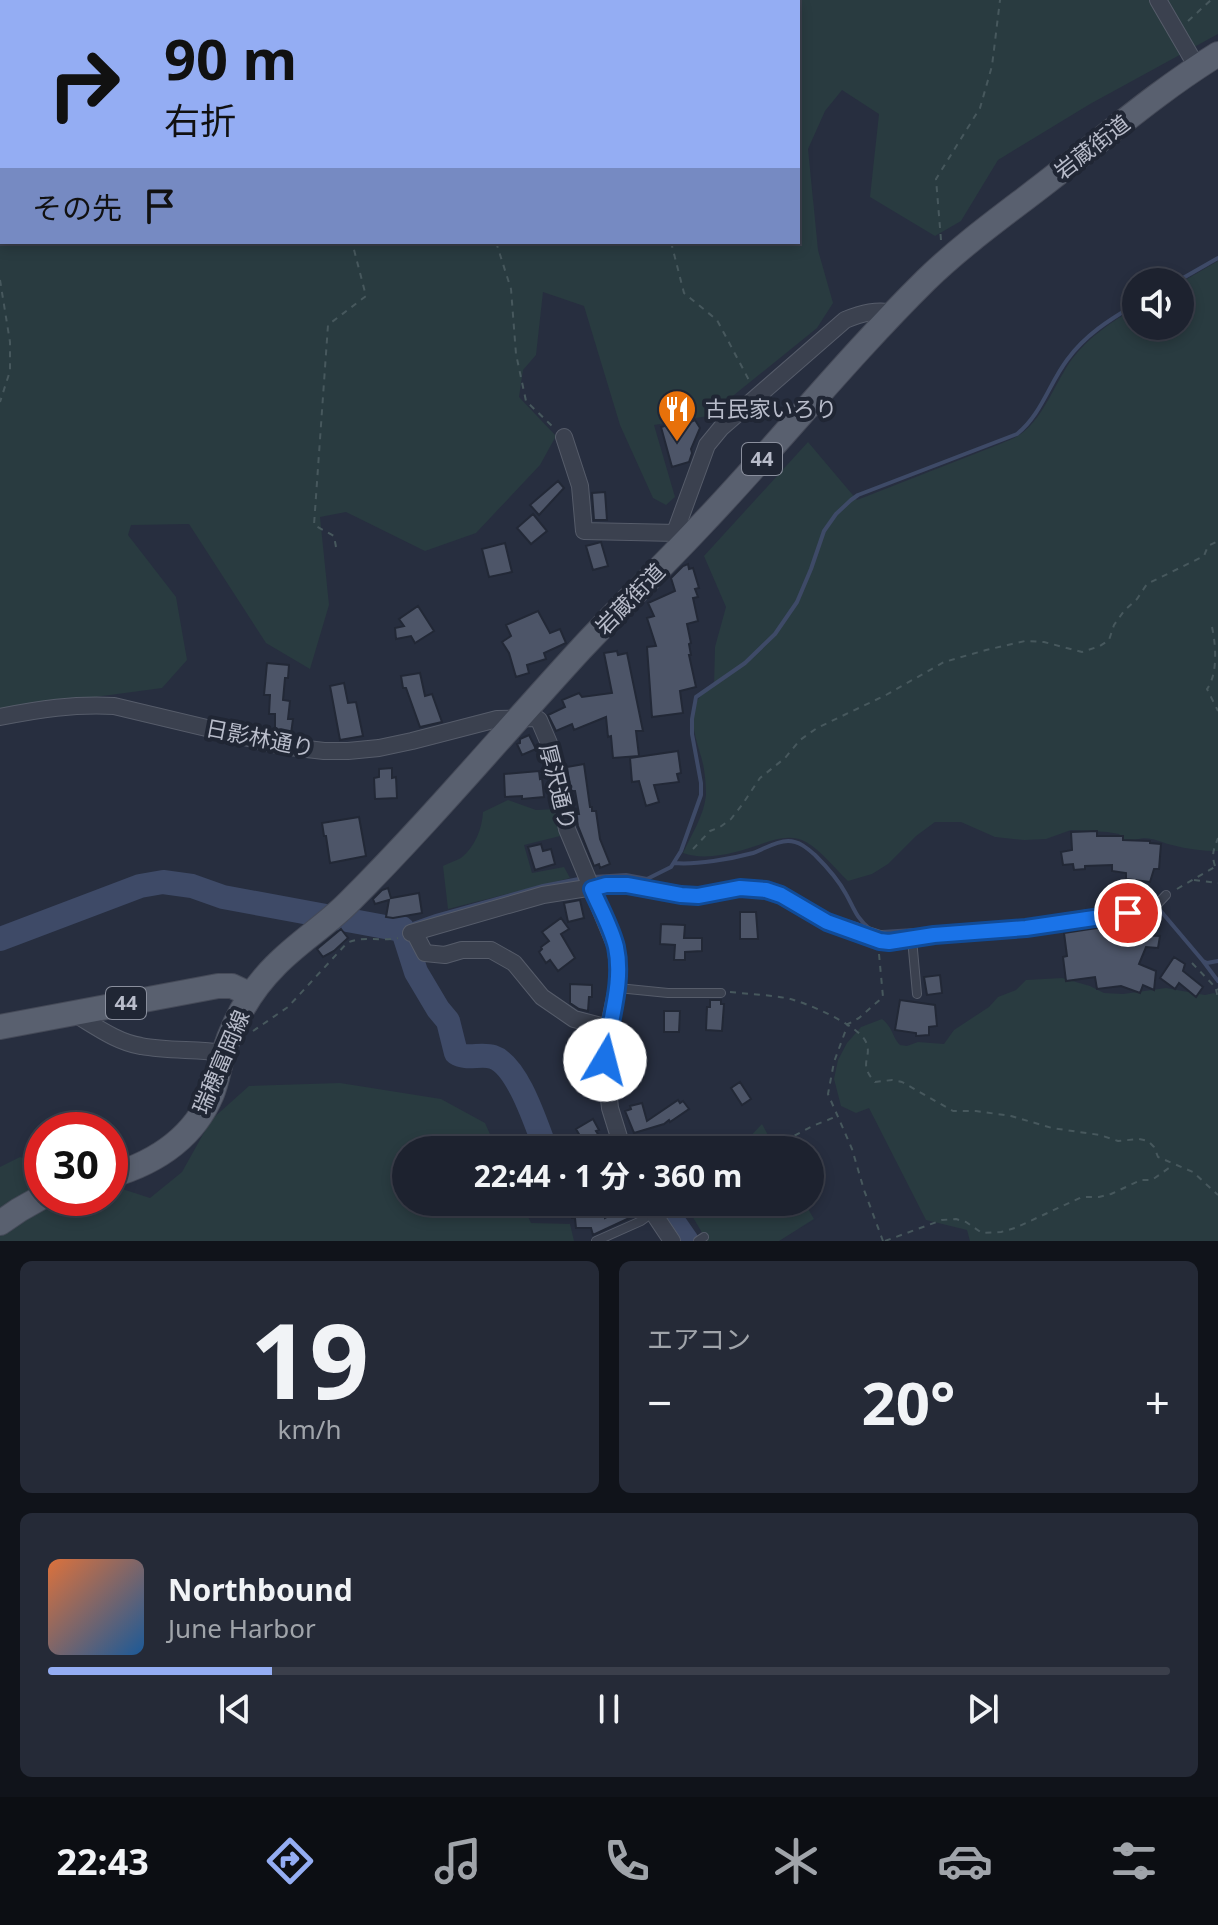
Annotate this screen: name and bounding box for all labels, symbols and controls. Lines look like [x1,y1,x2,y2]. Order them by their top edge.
text: 90 m [164,20,297,96]
icon: right [32,32,136,136]
text: 右折 [164,96,236,145]
street label: 岩蔵街道 [1047,107,1135,185]
icon: arrive [138,184,182,228]
text: その先 [32,187,122,228]
map controls [1122,268,1194,340]
button: sound [1122,268,1194,340]
restaurant icon: 古民家いろり [656,388,698,443]
place label: 古民家いろり [705,393,837,423]
road number: 44 [742,443,782,475]
street label: 岩蔵街道 [588,556,671,640]
street label: 日影林通り [203,712,317,762]
street label: 厚沢通り [534,740,584,833]
pin [1094,879,1162,947]
icon: arrive [1106,891,1150,935]
road number: 44 [106,987,146,1019]
street label: 瑞穂富岡線 [185,1005,255,1118]
position arrow [563,1018,647,1102]
speed limit sign: 30 [24,1112,128,1216]
text: 22:44 · 1 分 · 360 m [474,1155,742,1196]
text: 19 [250,1288,369,1429]
text: エアコン [647,1321,751,1357]
text: 20° [861,1361,956,1443]
text: − [647,1372,672,1432]
text: + [1145,1372,1170,1432]
text: km/h [278,1411,341,1447]
text: Northbound [168,1569,353,1610]
text: June Harbor [168,1610,316,1646]
icon: previous [213,1687,257,1731]
icon: pause [587,1687,631,1731]
icon: next [961,1687,1005,1731]
icon: directions [262,1833,318,1889]
icon: music [430,1833,486,1889]
icon: phone [599,1833,655,1889]
icon: climate [768,1833,824,1889]
icon: car [937,1833,993,1889]
icon: filters [1106,1833,1162,1889]
text: 22:43 [56,1837,149,1886]

